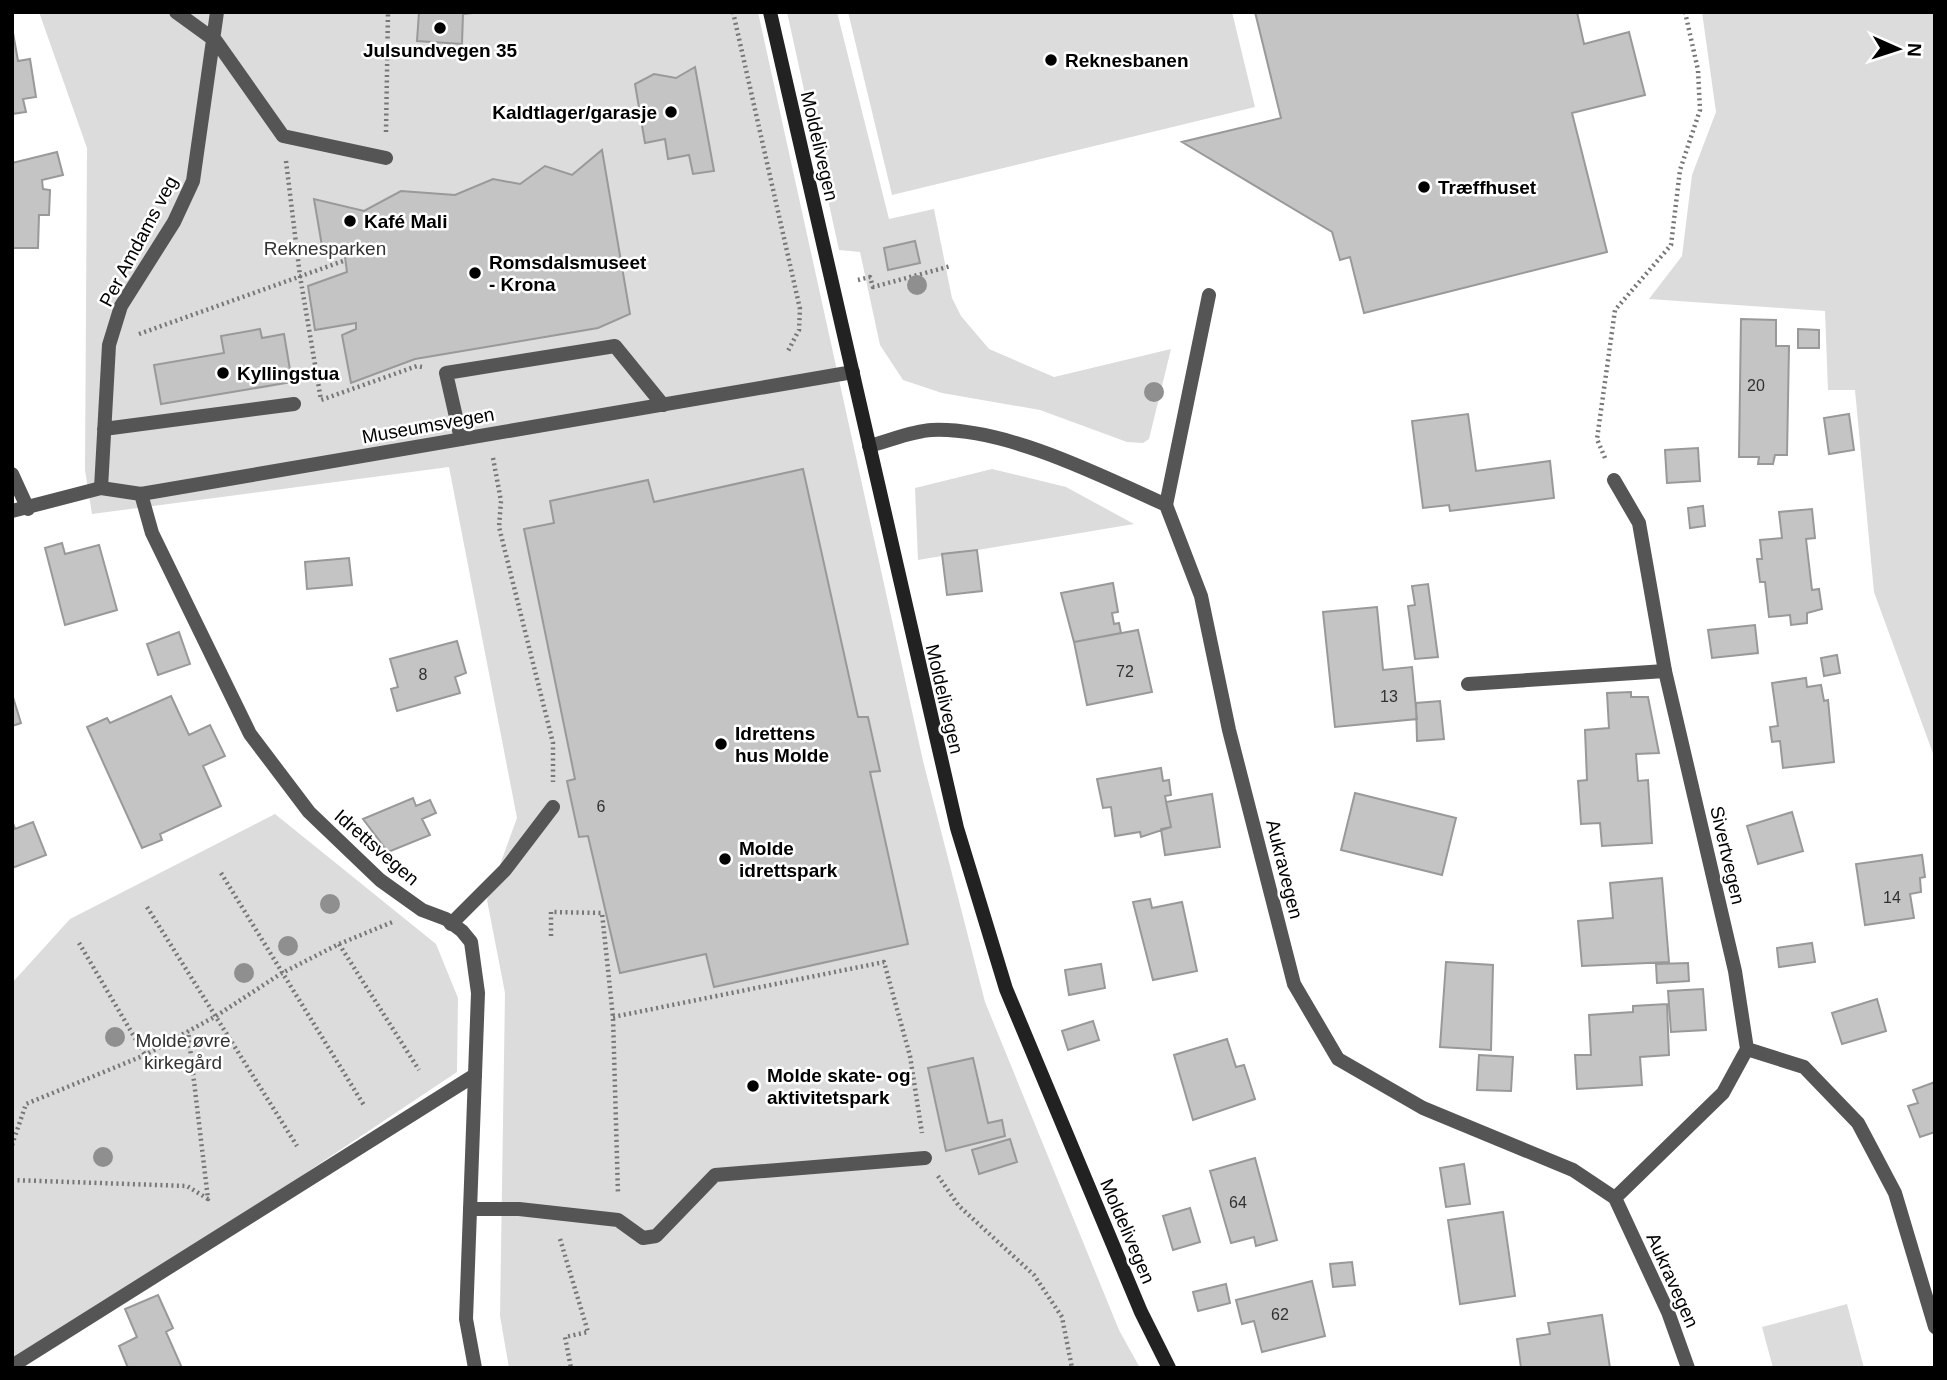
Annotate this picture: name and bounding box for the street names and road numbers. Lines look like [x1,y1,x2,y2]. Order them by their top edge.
street label: Moldelivegen [797,89,842,203]
street label: Per Amdams veg [95,172,182,310]
street label: Museumsvegen [360,404,496,447]
street label: Moldelivegen [922,642,967,756]
street label: Sivertvegen [1706,804,1749,906]
street label: Idrettsvegen [330,805,423,890]
street label: Aukravegen [1262,817,1307,921]
street label: Moldelivegen [1096,1176,1159,1287]
street label: Aukravegen [1642,1230,1703,1331]

